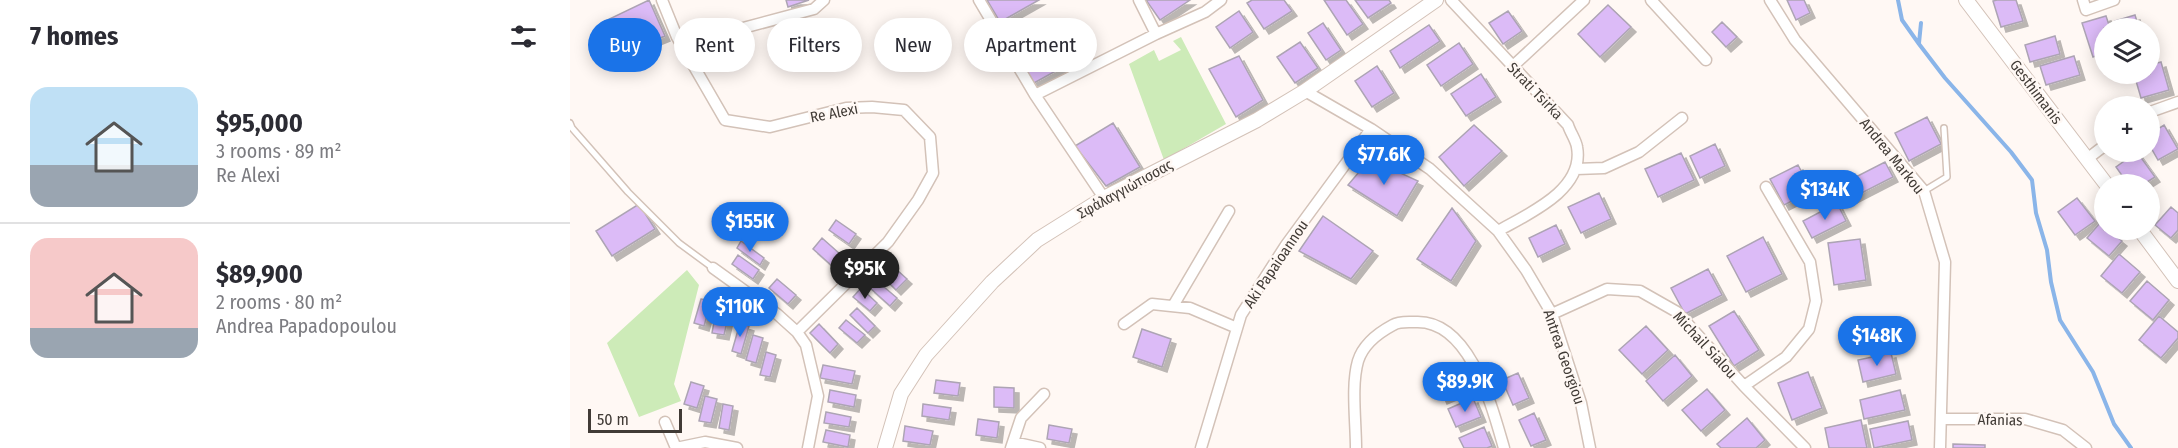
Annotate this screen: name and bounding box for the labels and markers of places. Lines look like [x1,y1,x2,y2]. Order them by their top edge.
pin: $77.6K [1335,135,1433,186]
pin: $134K [1783,170,1867,221]
pin: $155K [708,202,792,253]
pin: $95K [829,249,901,300]
pin: $110K [698,287,782,338]
pin: $148K [1835,316,1919,367]
pin: $89.9K [1416,362,1514,413]

